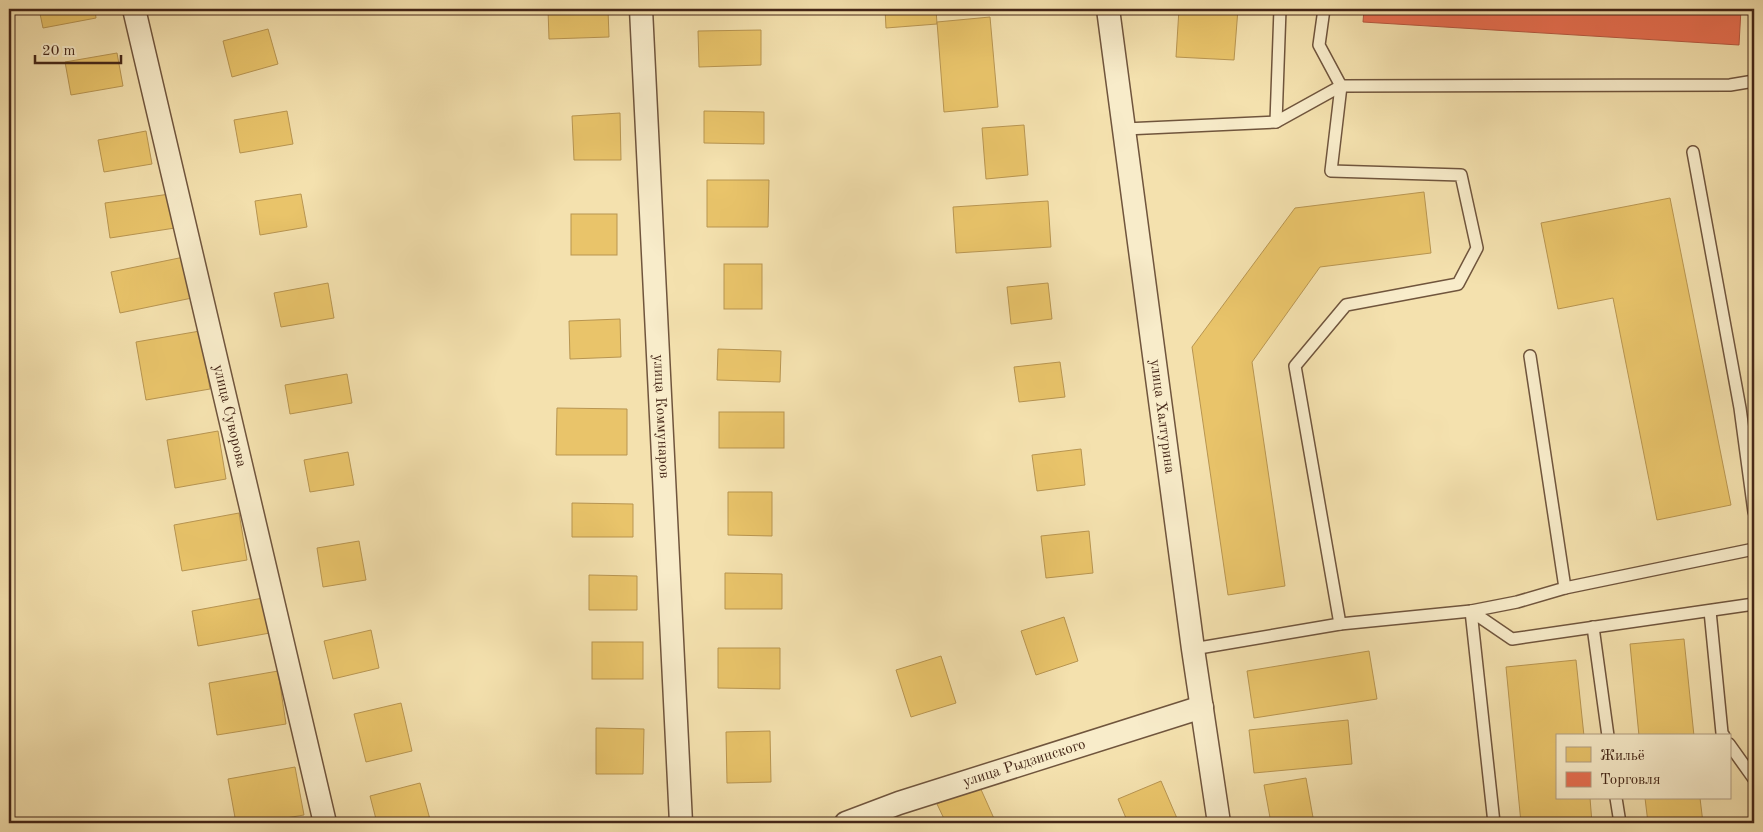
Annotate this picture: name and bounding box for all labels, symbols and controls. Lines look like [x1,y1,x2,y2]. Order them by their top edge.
scale bar [35,32,121,64]
text: 20 m [42,44,76,59]
street label: улица Коммунаров [650,354,672,479]
street label: улица Халтурина [1147,358,1177,475]
street label: улица Суворова [210,363,249,469]
legend [1556,734,1730,800]
street label: улица Рыдзинского [961,737,1087,790]
text: Жильё [1600,749,1645,764]
text: Торговля [1600,773,1661,788]

